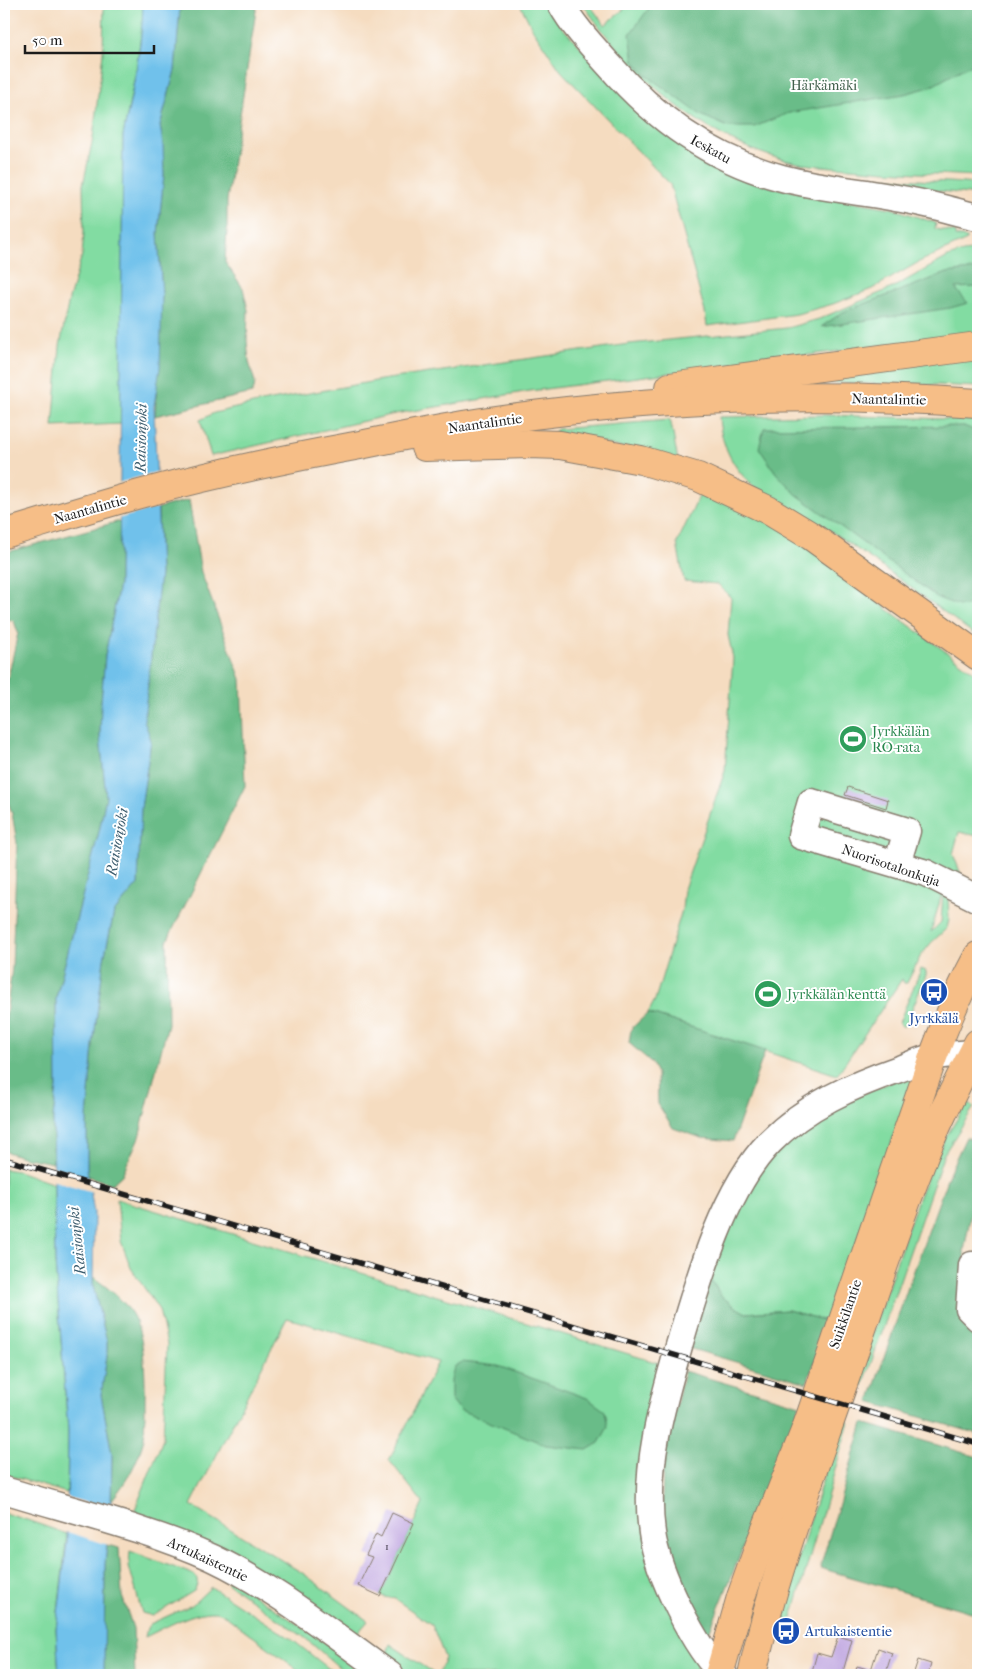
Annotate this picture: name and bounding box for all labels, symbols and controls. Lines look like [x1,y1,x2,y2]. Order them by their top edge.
scale bar [25,22,154,54]
text: 50 m [32,31,63,49]
park label: Härkämäki [791,77,857,94]
street label: Ieskatu [687,131,734,168]
street label: Naantalintie [851,390,927,409]
water label: Raisionjoki [131,402,151,473]
street label: Naantalintie [447,410,523,437]
street label: Naantalintie [52,491,128,528]
place label: Jyrkkälän RO-rata [871,723,930,756]
sports icon: Jyrkkälän RO-rata [838,724,868,754]
water label: Raisionjoki [102,805,132,878]
street label: Nuorisotalonkuja [839,841,943,890]
bus stop icon: Jyrkkälä [919,977,949,1007]
sports icon: Jyrkkälän kenttä [753,979,783,1009]
place label: Jyrkkälän kenttä [786,986,886,1003]
place label: Jyrkkälä [908,1010,959,1027]
water label: Raisionjoki [64,1204,90,1277]
street label: Suikkilantie [826,1277,865,1351]
street label: Artukaistentie [164,1533,251,1586]
house number: 1 [385,1540,389,1553]
bus stop icon: Artukaistentie [771,1616,801,1646]
place label: Artukaistentie [804,1623,892,1640]

